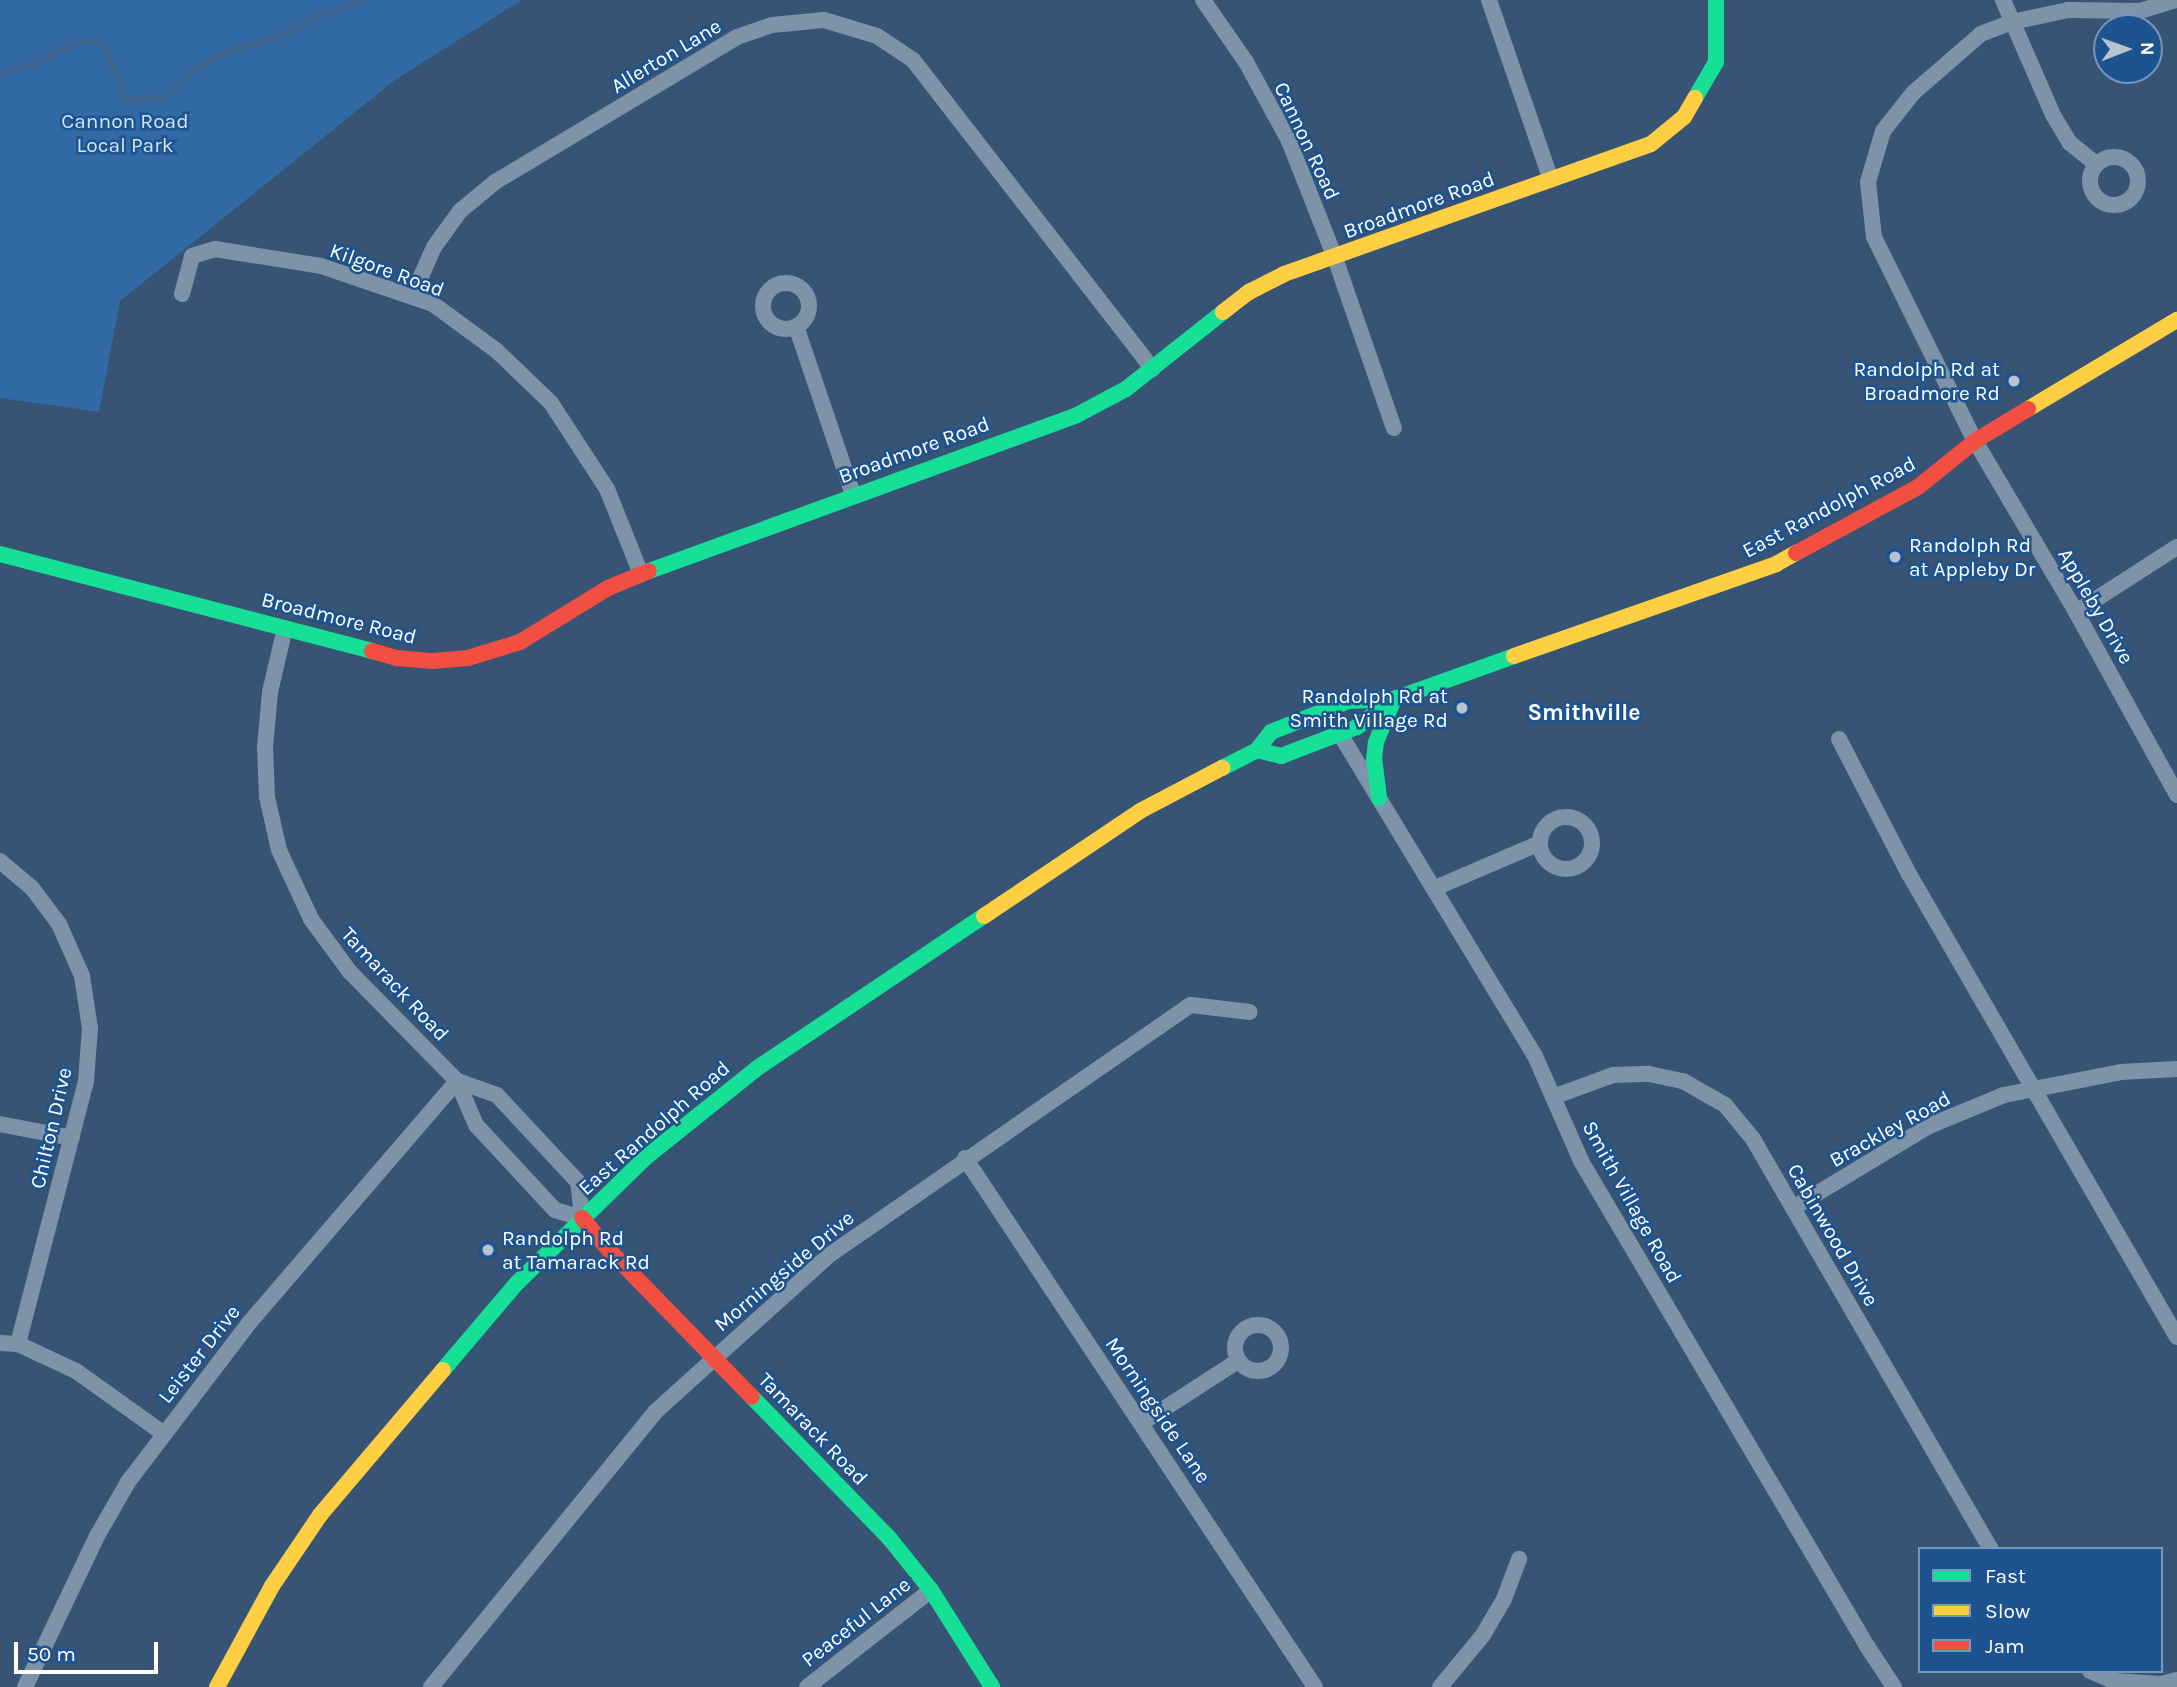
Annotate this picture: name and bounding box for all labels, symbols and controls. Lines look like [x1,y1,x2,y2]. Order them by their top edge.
street label: Allerton Lane [606,13,726,99]
north arrow [2093,14,2163,84]
text: N [2136,42,2158,56]
street label: Cannon Road [1269,78,1345,204]
park label: Cannon Road Local Park [61,108,189,158]
street label: Broadmore Road [1340,166,1498,244]
street label: Kilgore Road [326,238,448,302]
place label: Randolph Rd at Broadmore Rd [1853,356,2000,406]
marker: Randolph Rd at Broadmore Rd [2006,373,2022,389]
street label: Broadmore Road [835,411,993,489]
street label: East Randolph Road [1738,451,1920,563]
place label: Randolph Rd at Appleby Dr [1909,532,2035,582]
street label: Appleby Drive [2053,544,2139,668]
marker: Randolph Rd at Appleby Dr [1887,549,1903,565]
street label: Broadmore Road [259,587,419,649]
place label: Randolph Rd at Smith Village Rd [1290,683,1448,733]
district label: Smithville [1527,699,1641,727]
marker: Randolph Rd at Smith Village Rd [1454,700,1470,716]
street label: Tamarack Road [336,922,454,1046]
street label: East Randolph Road [573,1055,735,1201]
street label: Chilton Drive [25,1065,77,1191]
street label: Brackley Road [1825,1085,1955,1173]
street label: Smith Village Road [1577,1117,1687,1287]
street label: Cabinwood Drive [1782,1159,1884,1311]
street label: Morningside Drive [709,1205,859,1337]
place label: Randolph Rd at Tamarack Rd [502,1225,650,1275]
marker: Randolph Rd at Tamarack Rd [480,1242,496,1258]
street label: Leister Drive [153,1300,245,1408]
street label: Morningside Lane [1100,1332,1216,1488]
street label: Tamarack Road [753,1368,873,1490]
legend [1918,1547,2163,1673]
text: Fast [1985,1564,2026,1588]
street label: Peaceful Lane [797,1572,915,1672]
text: Slow [1985,1599,2030,1623]
scale bar [18,1628,161,1672]
text: Jam [1985,1634,2025,1658]
text: 50 m [27,1642,76,1666]

